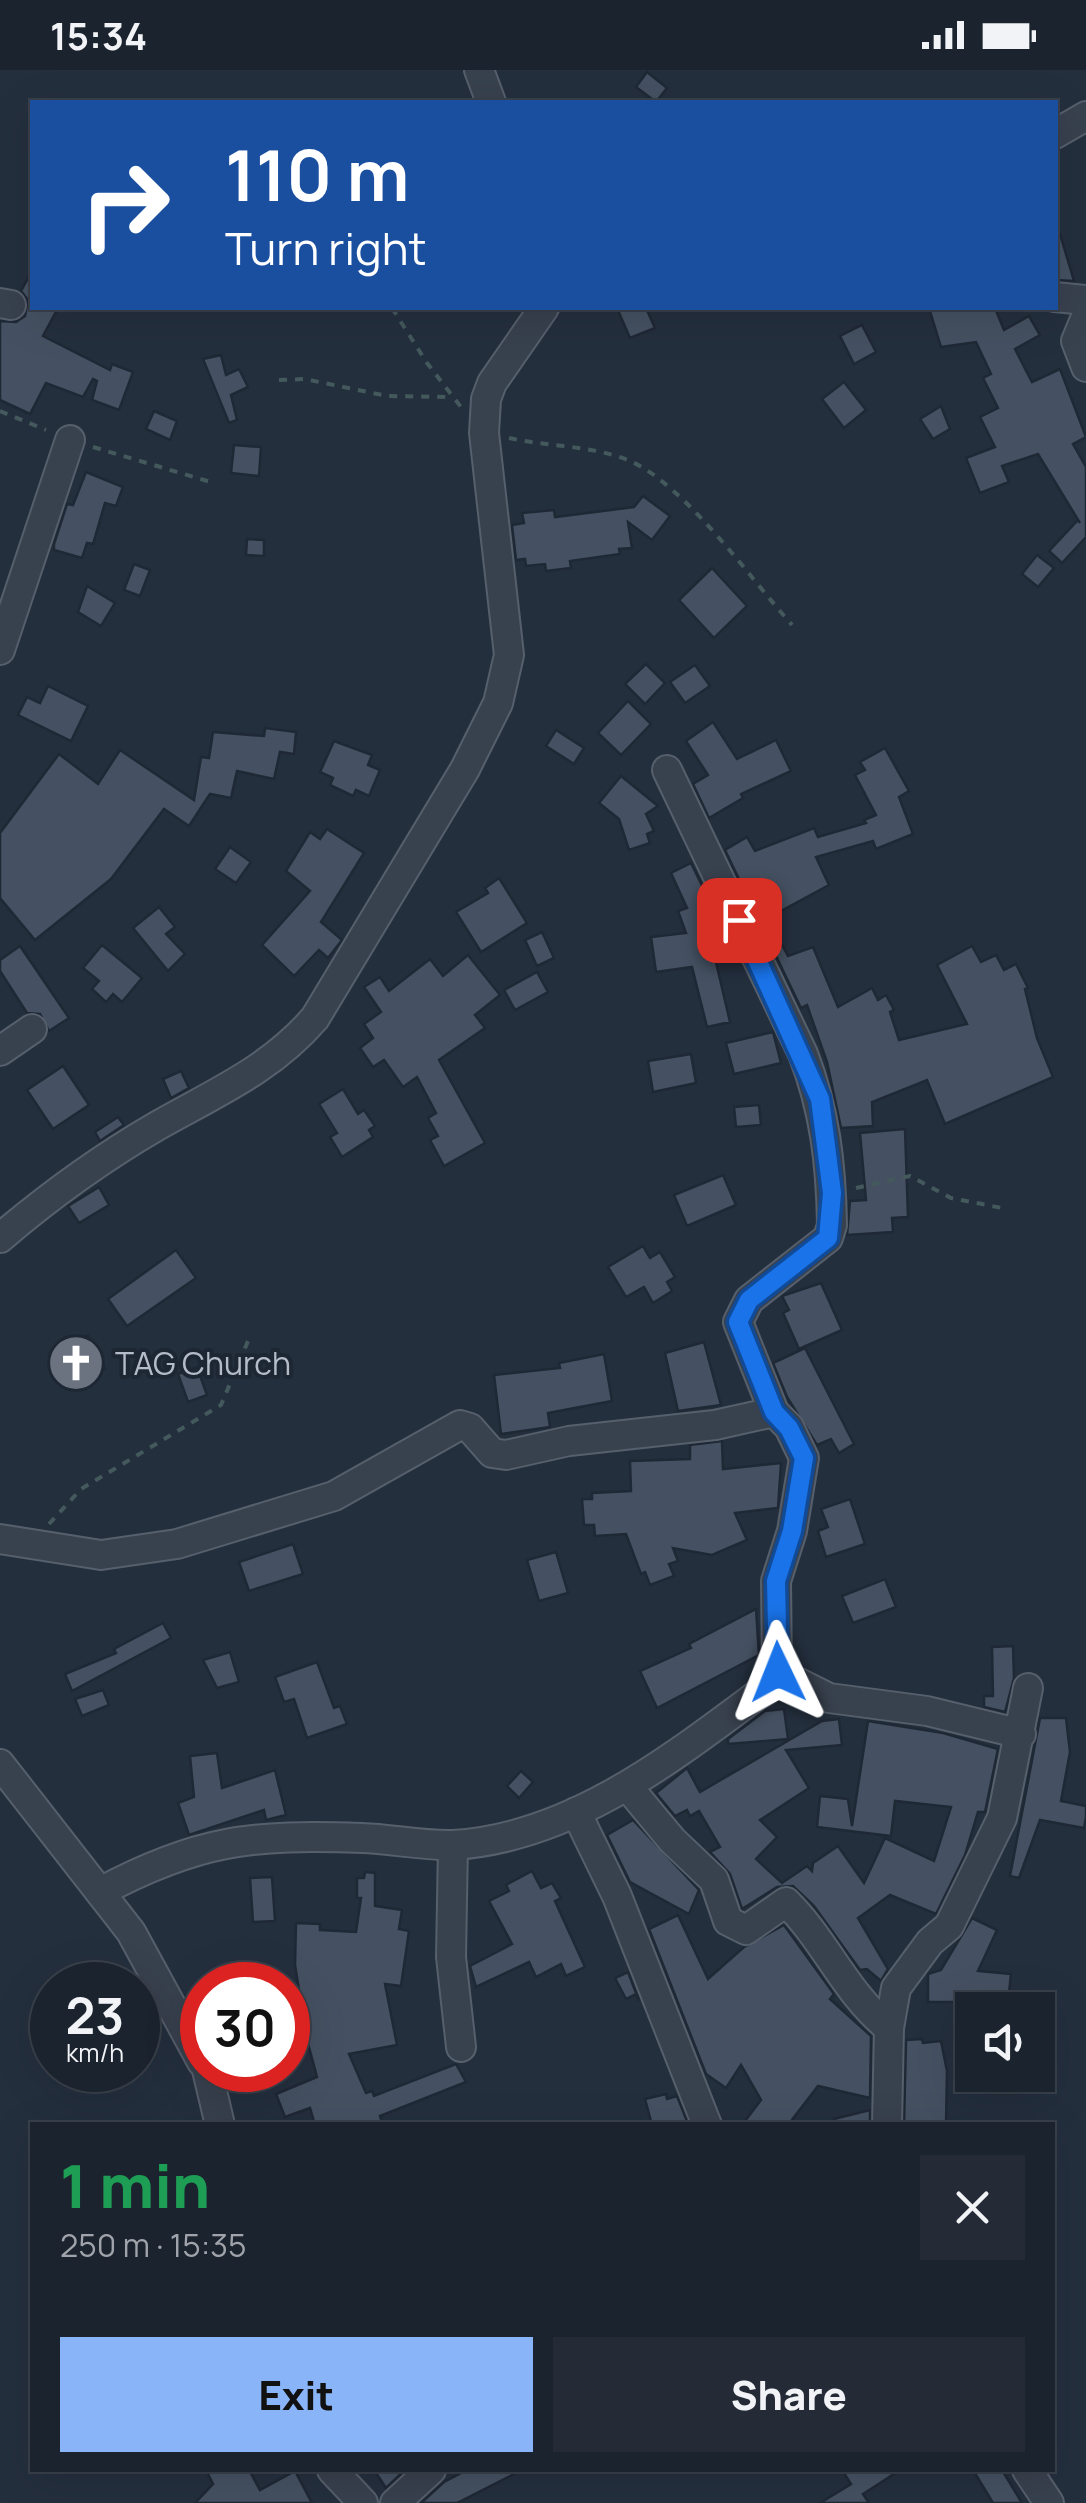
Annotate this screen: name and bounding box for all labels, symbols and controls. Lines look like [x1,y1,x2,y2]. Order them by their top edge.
text: 15:34 [50,9,147,61]
text: 110 m [225,126,409,222]
icon: right [60,140,190,270]
text: Turn right [225,217,426,279]
pin [697,878,782,963]
icon: arrive [712,893,767,948]
church icon: TAG Church [46,1333,106,1393]
place label: TAG Church [115,1341,291,1385]
position arrow [726,1620,830,1724]
speed limit sign: 30 [180,1962,310,2092]
text: 23 [66,1981,124,2049]
map controls [955,1992,1055,2092]
button: sound [955,1992,1055,2092]
text: km/h [66,2035,124,2070]
text: 1 min [60,2144,210,2226]
button: close [920,2155,1025,2260]
text: 250 m · 15:35 [60,2223,247,2267]
button: Exit [60,2337,533,2452]
button: Share [553,2337,1025,2452]

